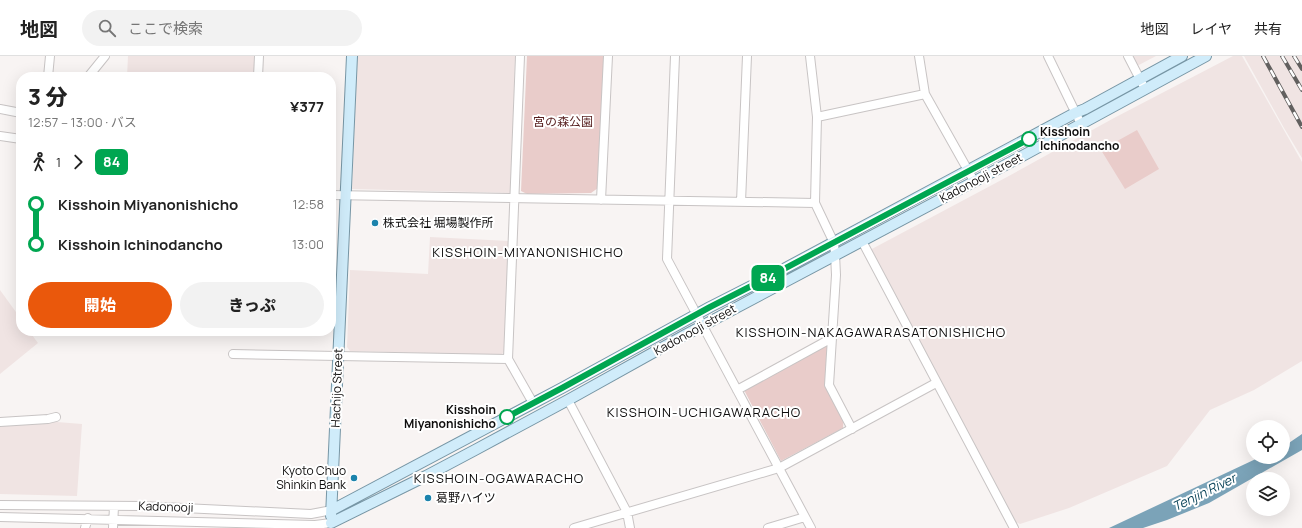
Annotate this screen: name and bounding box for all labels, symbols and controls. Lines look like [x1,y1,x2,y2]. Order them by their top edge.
search box [82,10,362,46]
text: 地図 [20,16,58,42]
icon: search [96,17,118,39]
text: ここで検索 [128,18,203,39]
text: 地図 [1140,19,1168,38]
text: レイヤ [1190,19,1232,38]
text: 共有 [1254,19,1282,38]
text: 3 分 [28,82,67,112]
text: ¥377 [290,96,324,117]
text: 12:57 – 13:00 · バス [28,113,137,131]
park label: 宮の森公園 [533,113,593,130]
place label: Kisshoin Ichinodancho [1040,123,1120,154]
marker: Kisshoin Ichinodancho [1021,131,1037,147]
street label: Kadonooji street [936,148,1025,207]
icon: walk [28,151,50,173]
icon: forward [67,151,89,173]
text: 84 [103,152,120,171]
text: 1 [56,153,61,171]
text: Kisshoin Miyanonishicho [58,194,238,215]
text: 12:58 [293,195,324,213]
place label: 株式会社 堀場製作所 [383,214,493,231]
marker: 株式会社 堀場製作所 [370,218,380,228]
text: Kisshoin Ichinodancho [58,234,223,255]
text: 13:00 [292,235,324,253]
district label: KISSHOIN-MIYANONISHICHO [432,243,624,261]
line badge: 84 [750,265,786,291]
text: 84 [759,268,777,287]
button: 開始 [28,282,172,328]
button: きっぷ [180,282,324,328]
street label: Kadonooji street [651,300,739,359]
district label: KISSHOIN-NAKAGAWARASATONISHICHO [736,323,1006,341]
street label: Hachijo Street [327,348,346,428]
place label: Kisshoin Miyanonishicho [404,401,496,432]
district label: KISSHOIN-UCHIGAWARACHO [607,403,801,421]
marker: Kisshoin Miyanonishicho [499,409,515,425]
map controls [1246,420,1290,516]
button: locate [1246,420,1290,464]
place label: Kyoto Chuo Shinkin Bank [276,462,347,493]
water label: Tenjin River [1169,468,1241,515]
district label: KISSHOIN-OGAWARACHO [414,469,584,487]
button: layers [1246,472,1290,516]
marker: Kyoto Chuo Shinkin Bank [349,473,359,483]
place label: 葛野ハイツ [436,489,496,506]
marker: 葛野ハイツ [423,493,433,503]
street label: Kadonooji [138,497,194,516]

